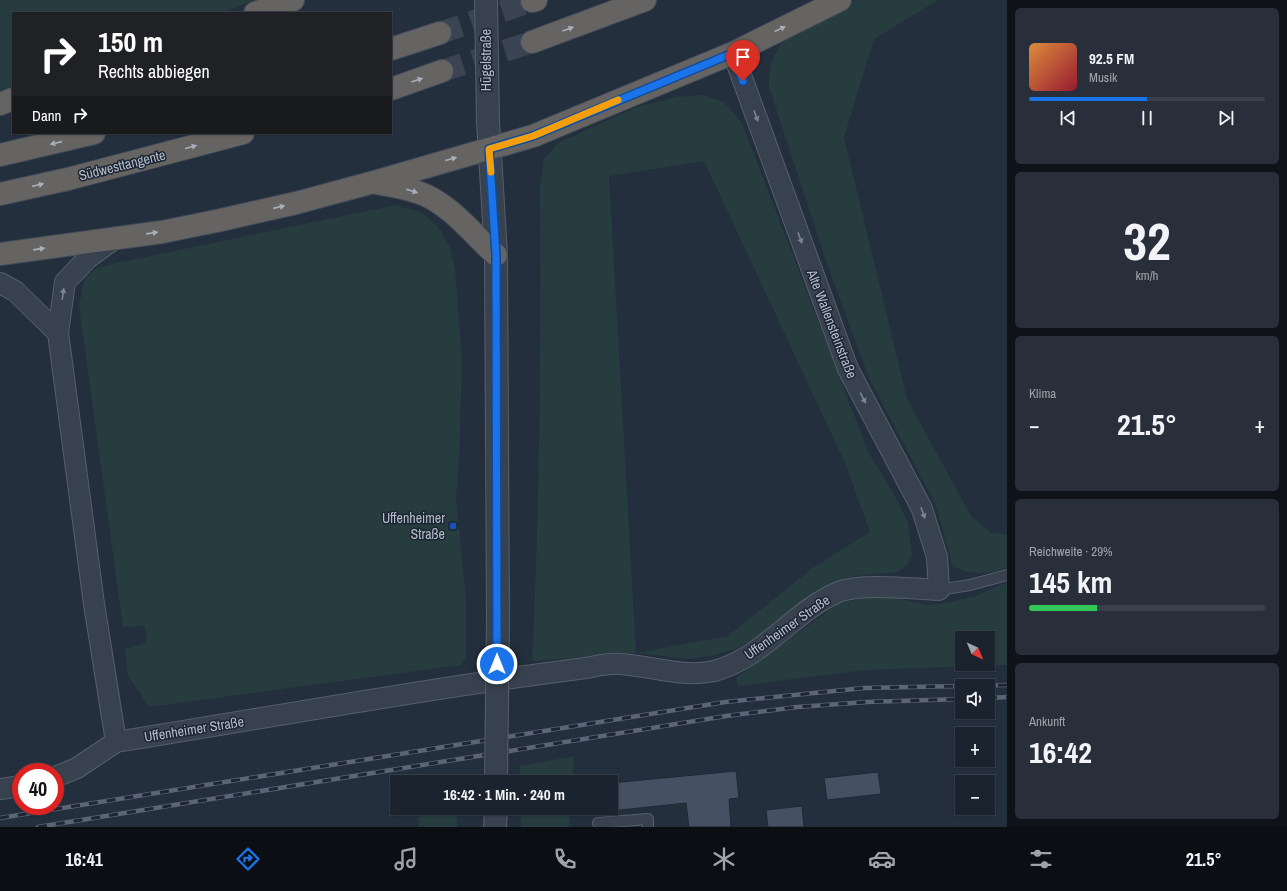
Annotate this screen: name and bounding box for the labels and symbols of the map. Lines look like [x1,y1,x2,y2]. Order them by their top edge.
one-way arrow [563,25,575,31]
one-way arrow [775,26,786,32]
street label: Hügelstraße [477,29,495,91]
pin [726,40,760,81]
one-way arrow [411,77,423,83]
one-way arrow [753,110,759,122]
one-way arrow [50,140,62,146]
one-way arrow [186,144,198,150]
street label: Südwesttangente [77,146,167,184]
one-way arrow [445,156,457,162]
one-way arrow [32,182,44,188]
one-way arrow [406,188,418,194]
one-way arrow [273,203,286,209]
one-way arrow [146,230,158,236]
one-way arrow [797,232,803,244]
one-way arrow [33,246,45,252]
street label: Alte Wallensteinstraße [803,266,861,381]
one-way arrow [60,288,66,300]
one-way arrow [859,392,866,403]
one-way arrow [920,507,926,519]
place label: Uffenheimer Straße [382,509,445,543]
marker: Uffenheimer Straße [448,521,458,531]
street label: Uffenheimer Straße [741,591,833,663]
north arrow [955,631,995,671]
position arrow [476,643,518,685]
street label: Uffenheimer Straße [143,712,245,746]
speed limit sign: 40 [12,763,64,815]

